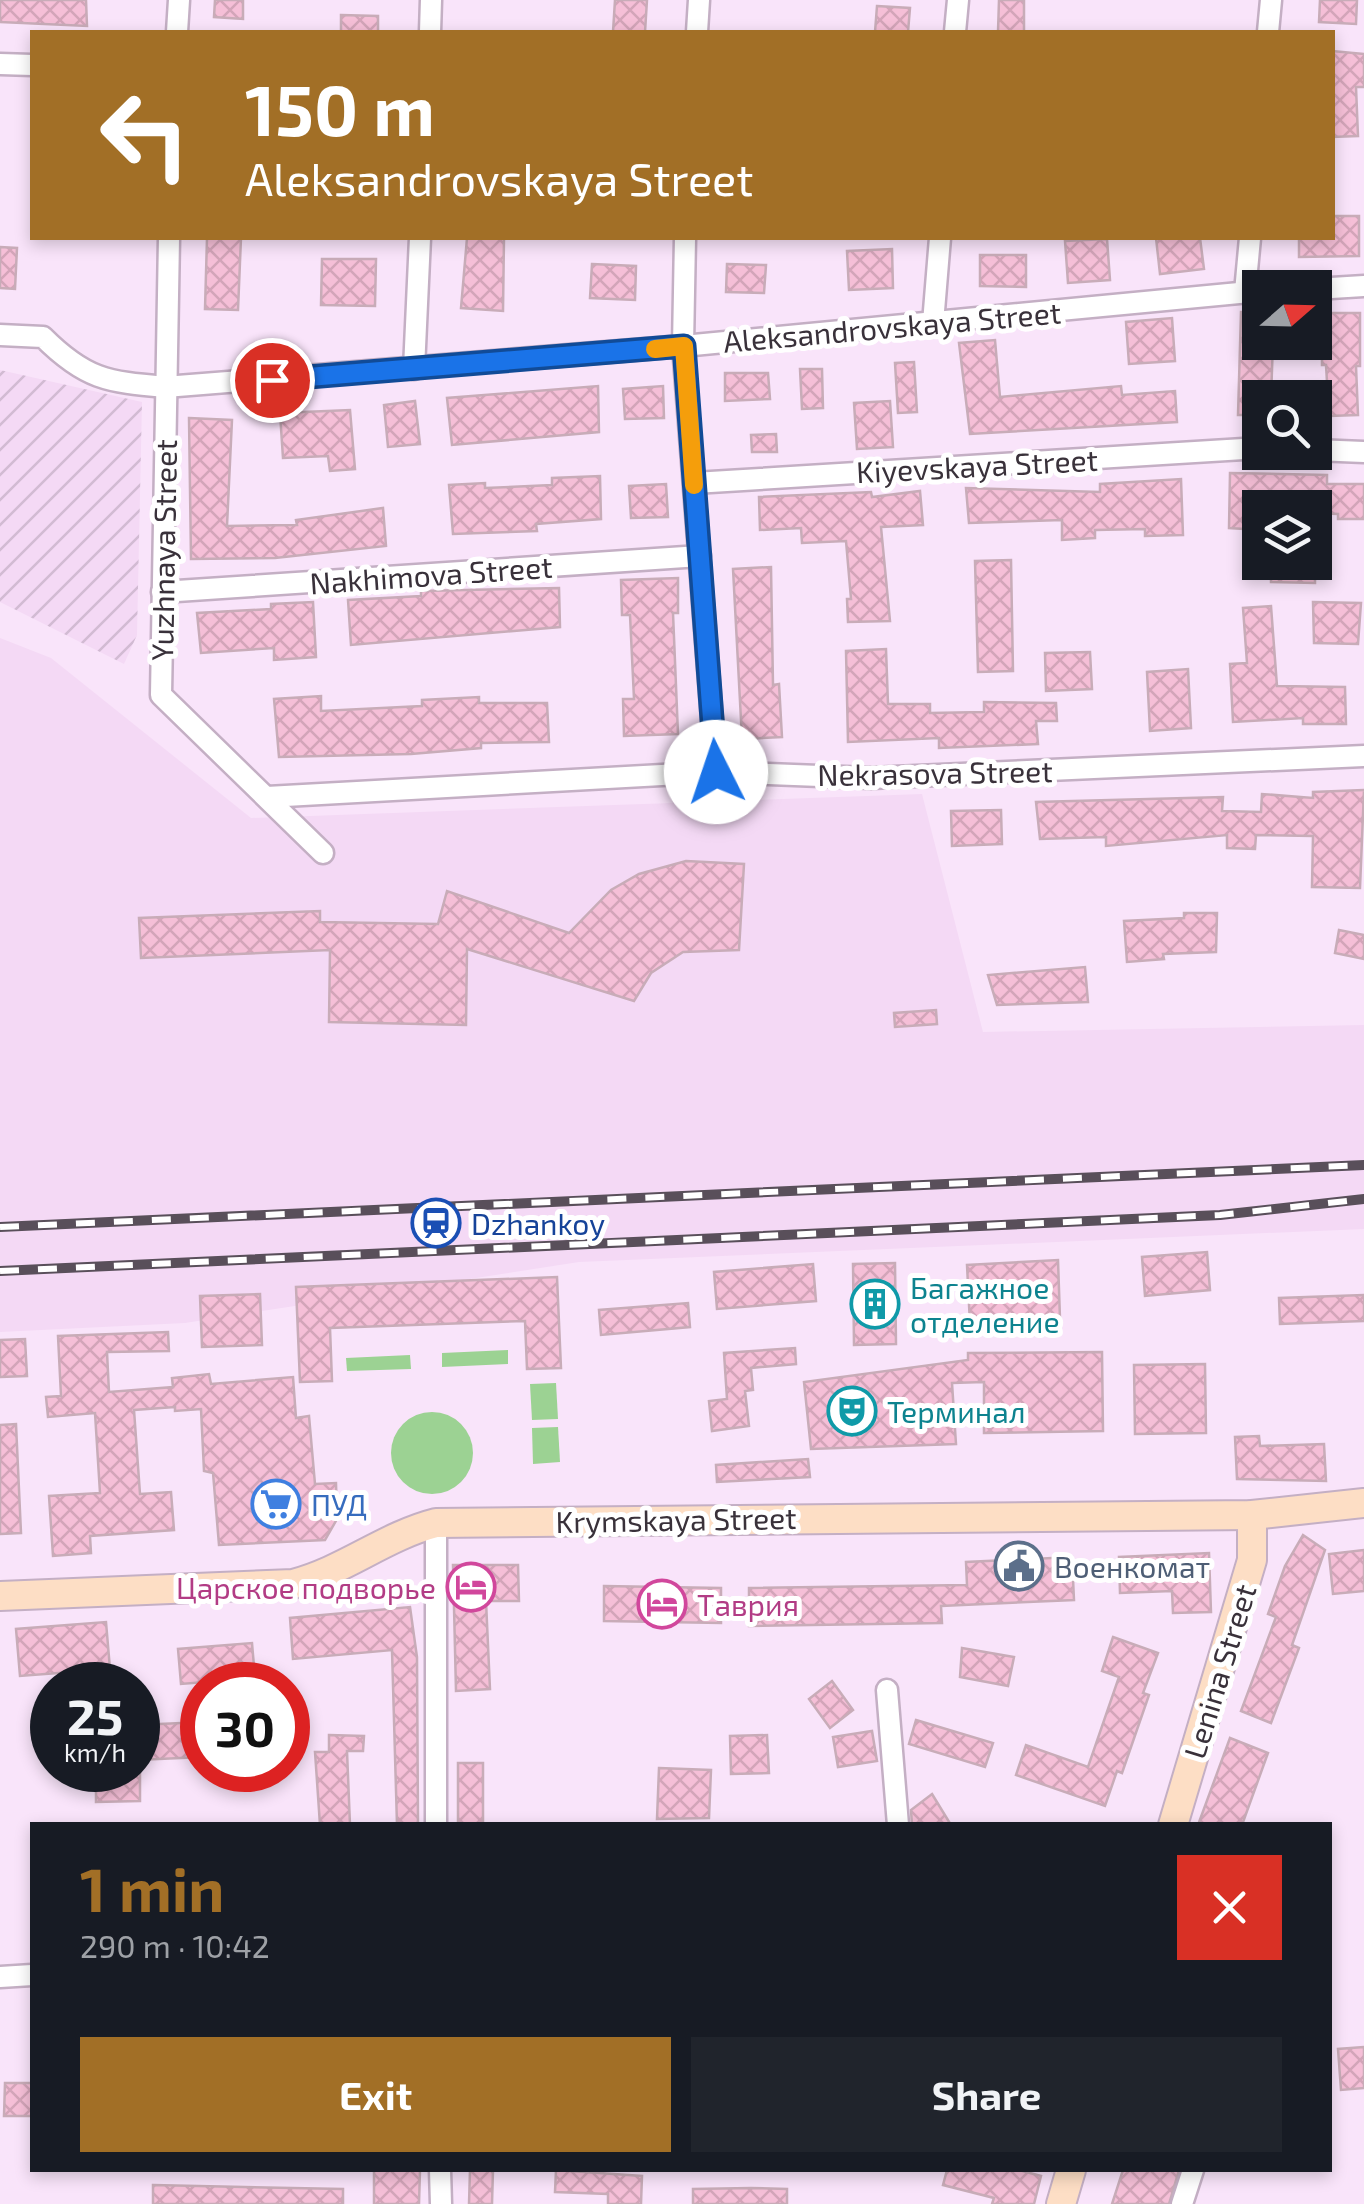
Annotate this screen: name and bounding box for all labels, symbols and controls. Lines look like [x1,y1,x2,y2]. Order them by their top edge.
text: 150 m [245,66,435,150]
icon: left [80,70,210,200]
text: Aleksandrovskaya Street [245,151,753,205]
north arrow [1242,270,1332,360]
map controls [1242,270,1332,580]
street label: Aleksandrovskaya Street [722,293,1062,359]
pin [230,338,315,423]
icon: arrive [245,353,300,408]
button: search [1242,380,1332,470]
street label: Yuzhnaya Street [143,439,183,661]
street label: Kiyevskaya Street [855,441,1099,489]
button: layers [1242,490,1332,580]
street label: Nakhimova Street [308,548,554,600]
position arrow [664,720,768,824]
street label: Nekrasova Street [817,752,1053,792]
station icon: Dzhankoy [410,1197,462,1249]
place label: Dzhankoy [471,1205,605,1241]
place label: Багажное отделение [910,1269,1060,1339]
building icon: Багажное отделение [849,1278,901,1330]
theatre icon: Терминал [826,1385,878,1437]
place label: Терминал [887,1393,1026,1429]
supermarket icon: ПУД [250,1478,302,1530]
place label: ПУД [311,1486,367,1522]
street label: Krymskaya Street [555,1499,797,1539]
public building icon: Военкомат [993,1540,1045,1592]
place label: Военкомат [1054,1548,1210,1584]
hotel icon: Царское подворье [445,1561,497,1613]
place label: Царское подворье [176,1569,436,1605]
hotel icon: Таврия [636,1578,688,1630]
street label: Lenina Street [1175,1580,1263,1762]
place label: Таврия [697,1586,799,1622]
speed limit sign: 30 [180,1662,310,1792]
text: 25 [67,1685,123,1745]
text: km/h [64,1737,126,1767]
text: 1 min [80,1852,224,1924]
button: close [1177,1855,1282,1960]
text: 290 m · 10:42 [80,1926,270,1964]
button: Exit [80,2037,671,2152]
button: Share [691,2037,1282,2152]

